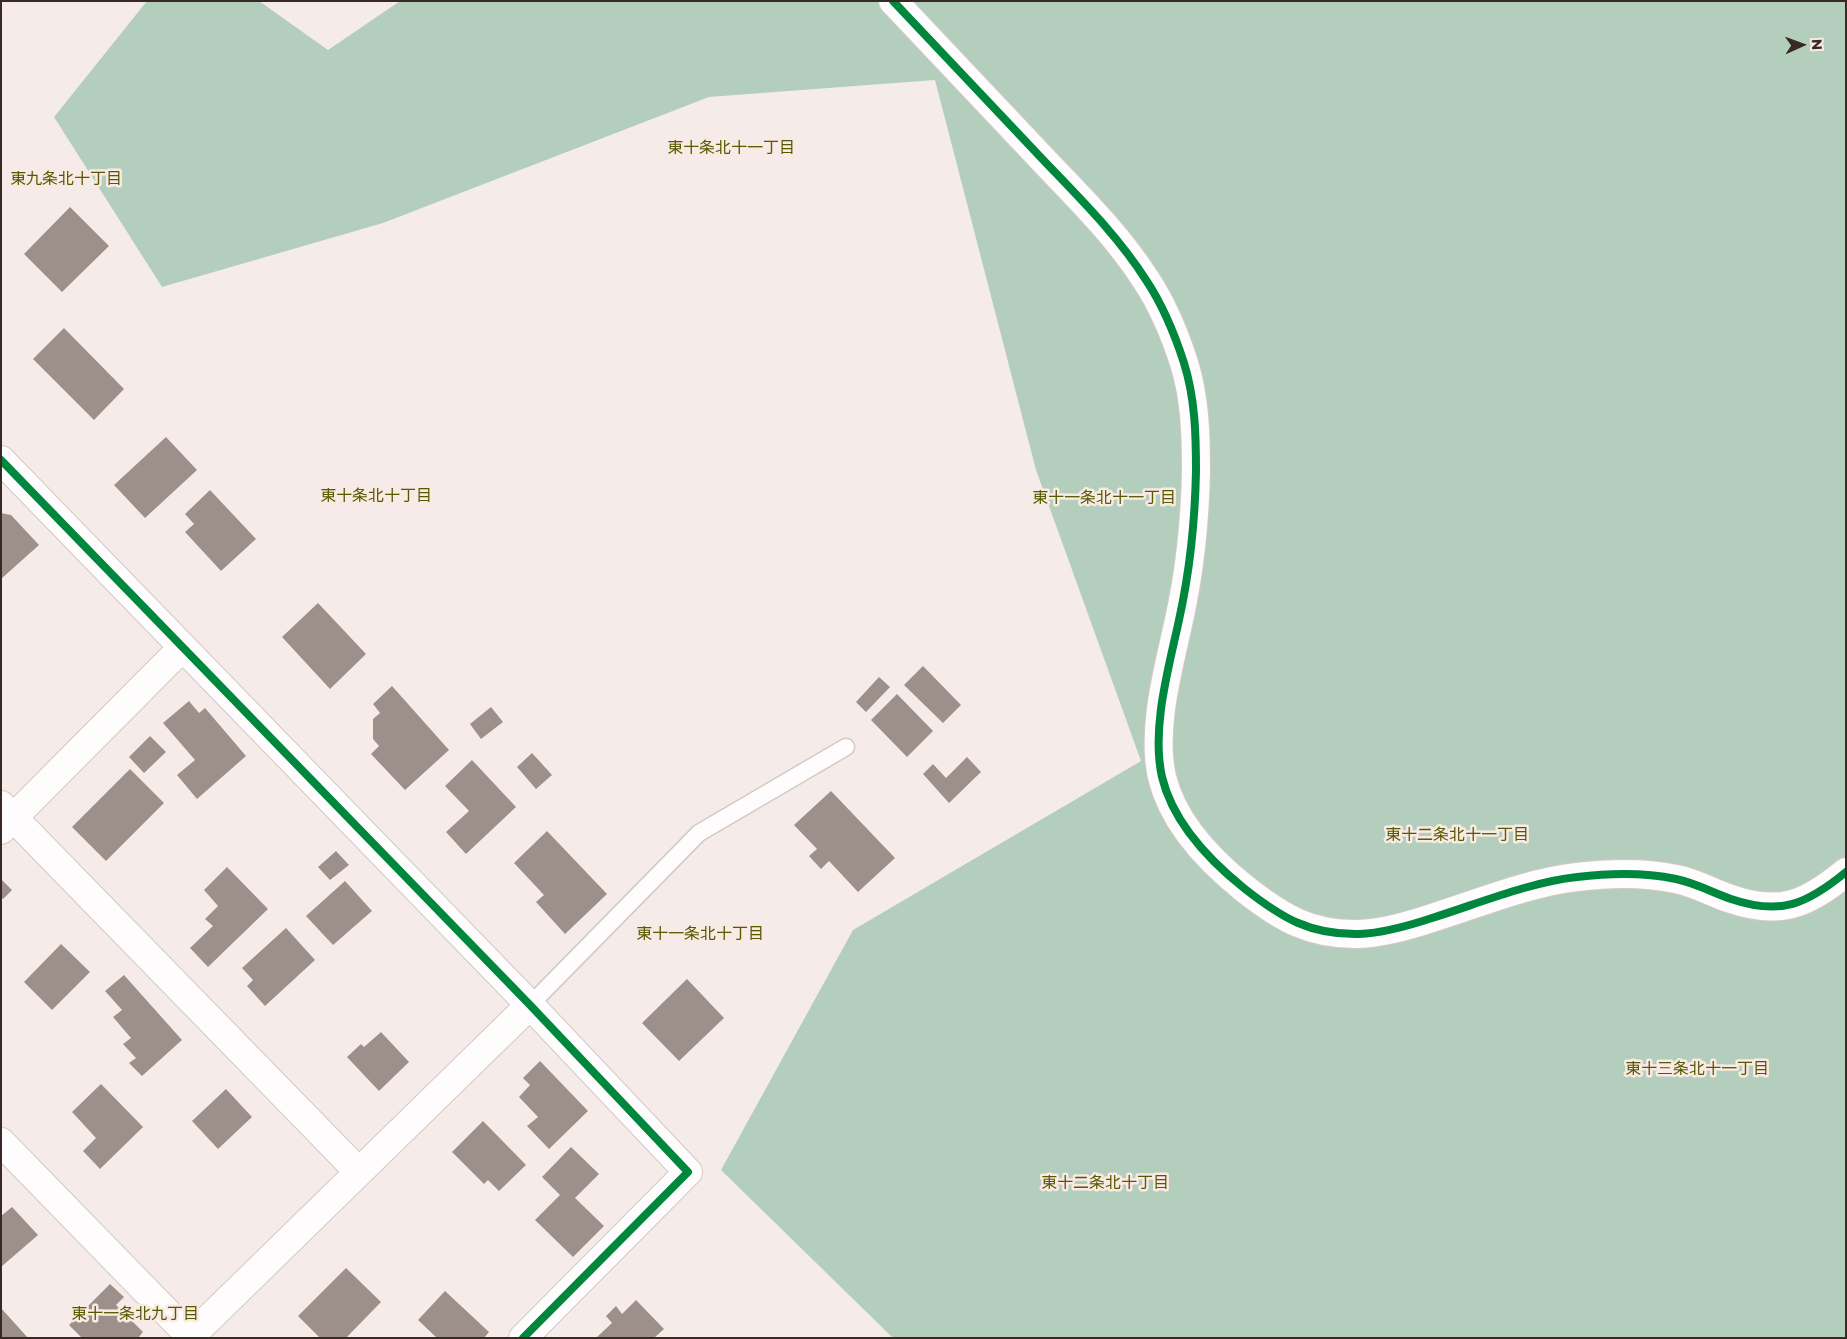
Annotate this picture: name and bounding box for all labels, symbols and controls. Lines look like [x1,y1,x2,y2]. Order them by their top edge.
north arrow [1777,20,1827,70]
text: N [1808,39,1826,50]
district label: 東十条北十一丁目 [667,138,795,158]
district label: 東九条北十丁目 [10,169,122,189]
district label: 東十条北十丁目 [320,486,432,506]
district label: 東十一条北十一丁目 [1032,488,1176,508]
district label: 東十二条北十一丁目 [1385,825,1529,845]
district label: 東十一条北十丁目 [636,924,764,944]
district label: 東十三条北十一丁目 [1625,1059,1769,1079]
district label: 東十二条北十丁目 [1041,1173,1169,1193]
district label: 東十一条北九丁目 [71,1304,199,1324]

